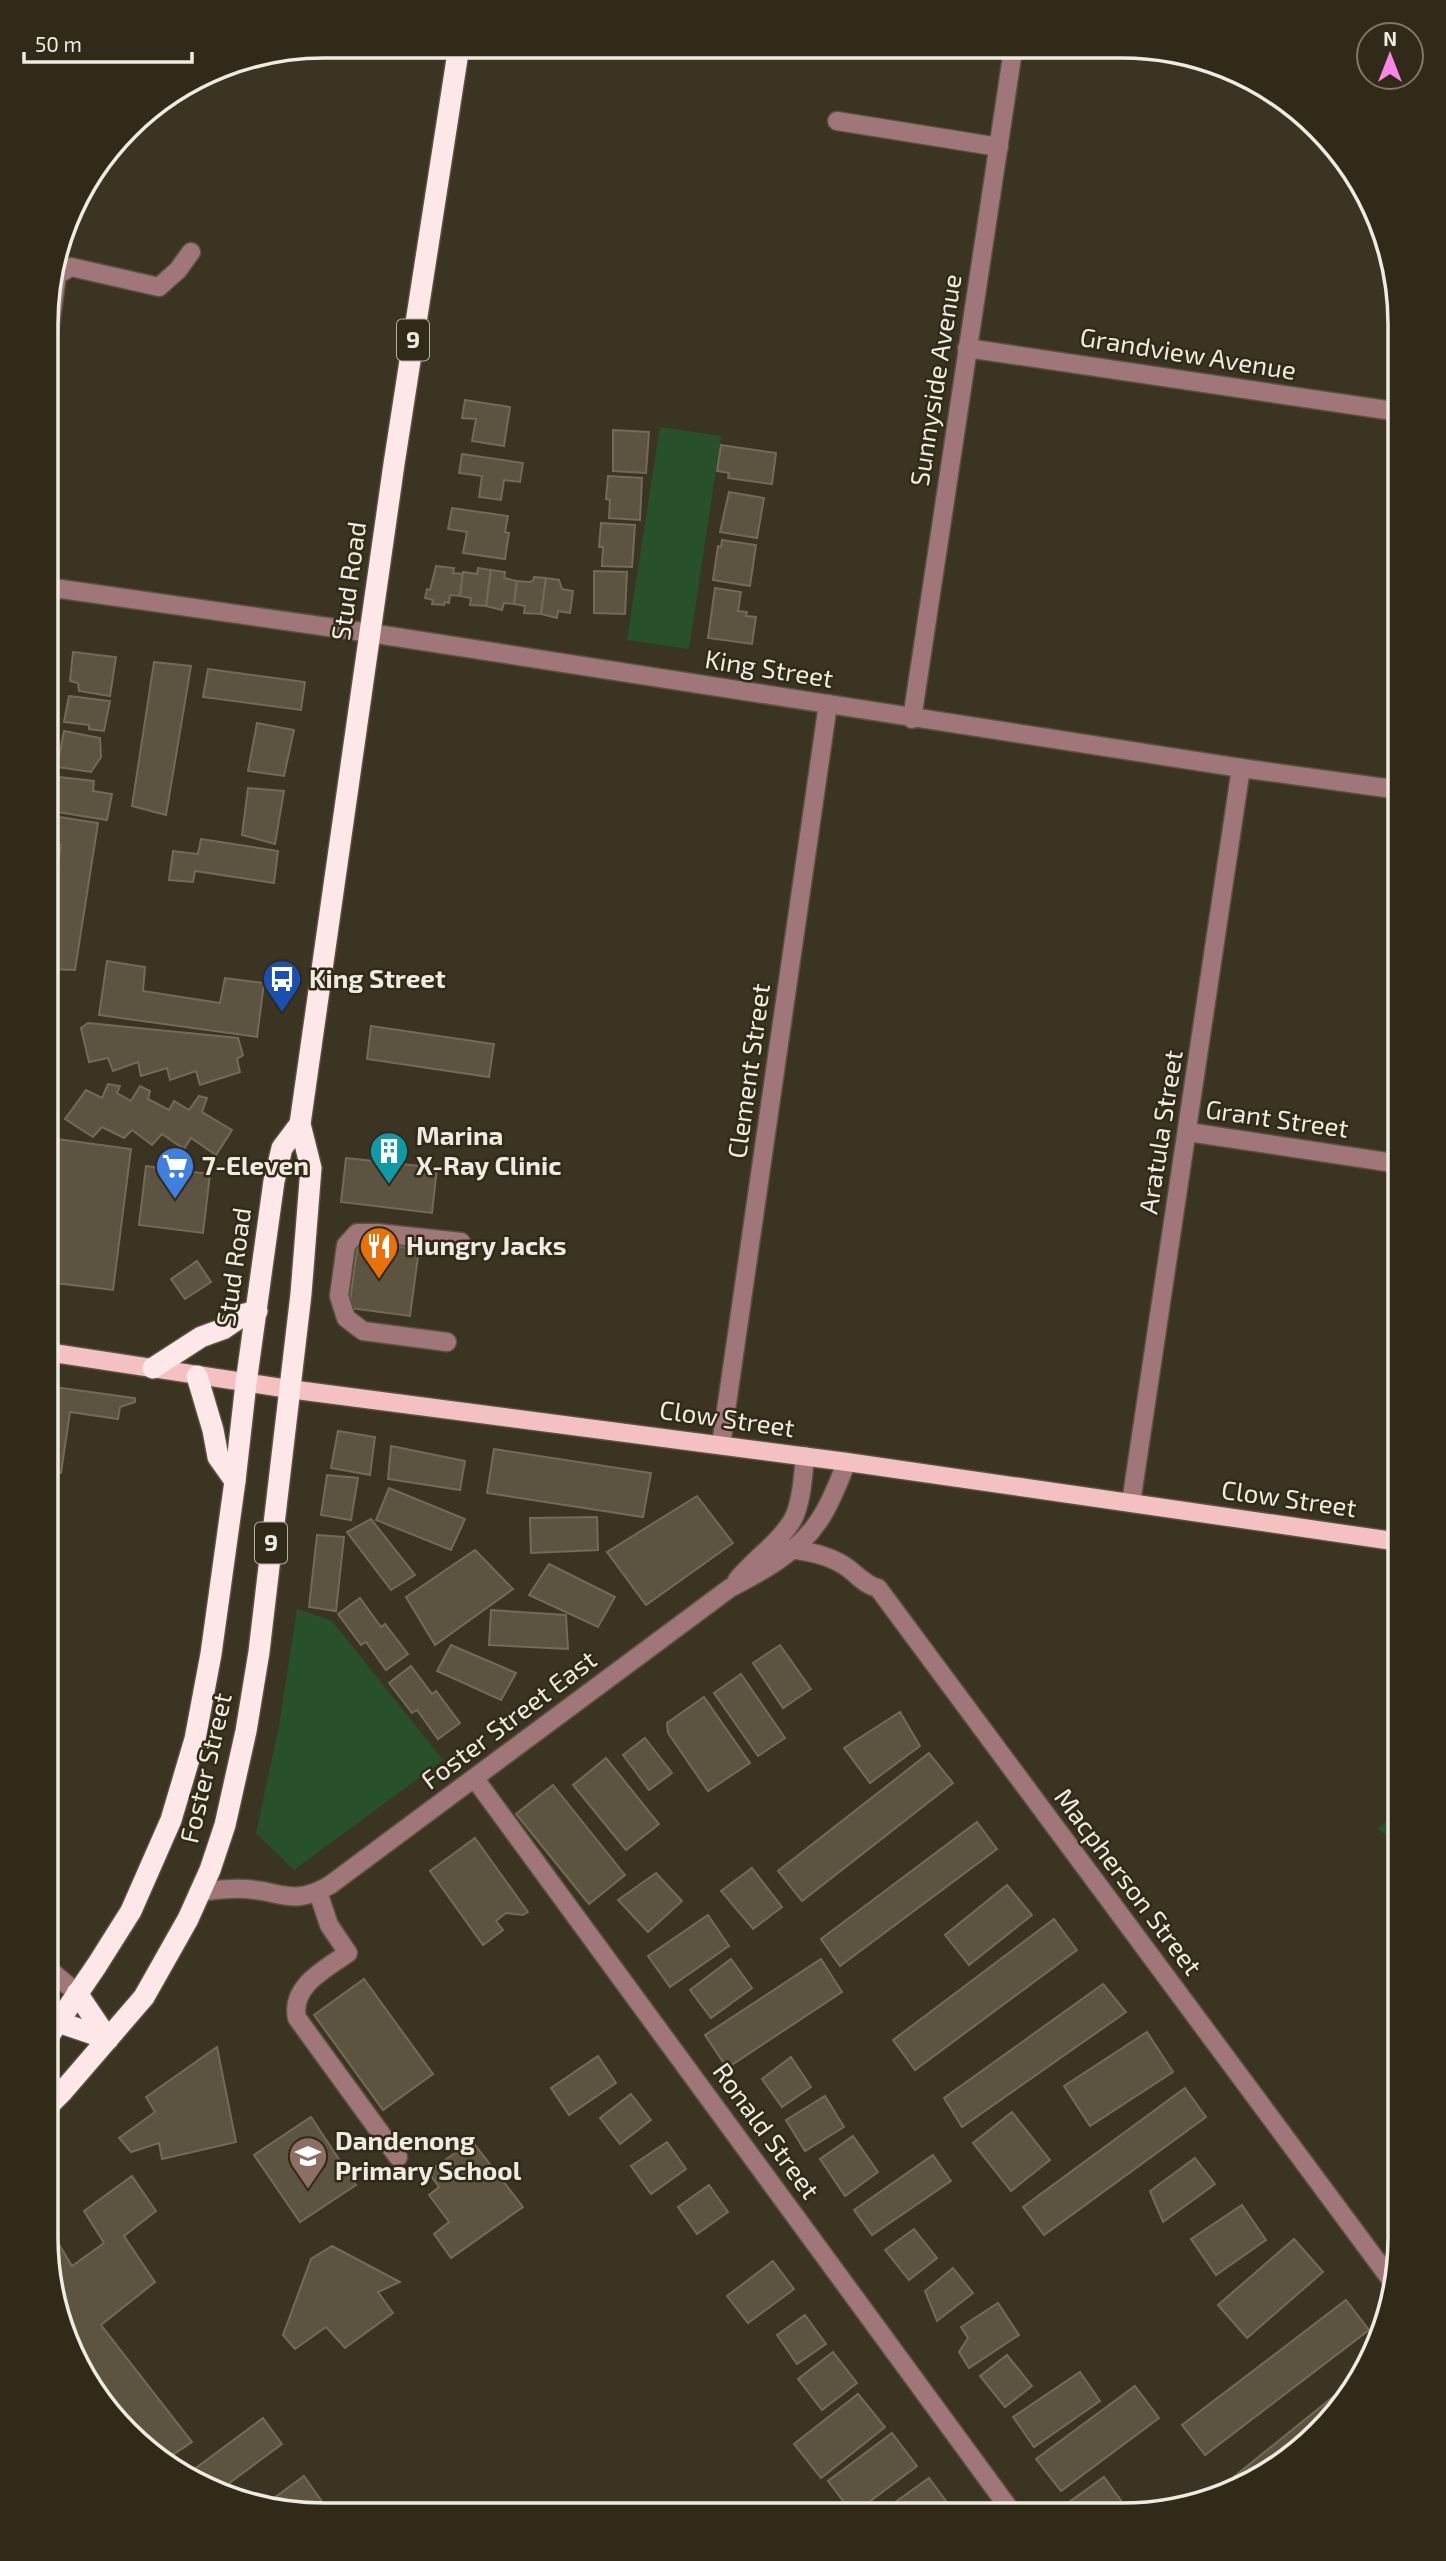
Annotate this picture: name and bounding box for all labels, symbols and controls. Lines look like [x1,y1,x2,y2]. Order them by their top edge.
scale bar [24,21,192,65]
north arrow [1355,21,1425,91]
text: N [1383,27,1397,50]
text: 50 m [35,31,82,56]
street label: Sunnyside Avenue [902,272,967,488]
road number: 9 [397,320,429,360]
street label: Grandview Avenue [1078,320,1299,385]
street label: Stud Road [324,519,371,642]
street label: King Street [703,642,836,693]
bus stop icon: King Street [261,958,303,1013]
place label: King Street [309,962,446,993]
street label: Clement Street [720,981,775,1160]
street label: Aratula Street [1131,1047,1188,1216]
street label: Grant Street [1204,1092,1351,1143]
place label: Marina X-Ray Clinic [416,1119,561,1181]
building icon: Marina X-Ray Clinic [368,1130,410,1185]
supermarket icon: 7-Eleven [154,1145,196,1200]
place label: 7-Eleven [202,1149,309,1180]
street label: Stud Road [209,1205,256,1328]
restaurant icon: Hungry Jacks [358,1225,400,1280]
place label: Hungry Jacks [406,1229,567,1261]
street label: Clow Street [658,1393,797,1442]
street label: Clow Street [1220,1473,1359,1522]
road number: 9 [255,1522,287,1563]
street label: Foster Street East [414,1643,602,1795]
street label: Foster Street [172,1689,237,1846]
street label: Macpherson Street [1049,1782,1209,1981]
street label: Ronald Street [707,2056,827,2204]
place label: Dandenong Primary School [335,2124,522,2186]
school or university icon: Dandenong Primary School [287,2135,329,2190]

